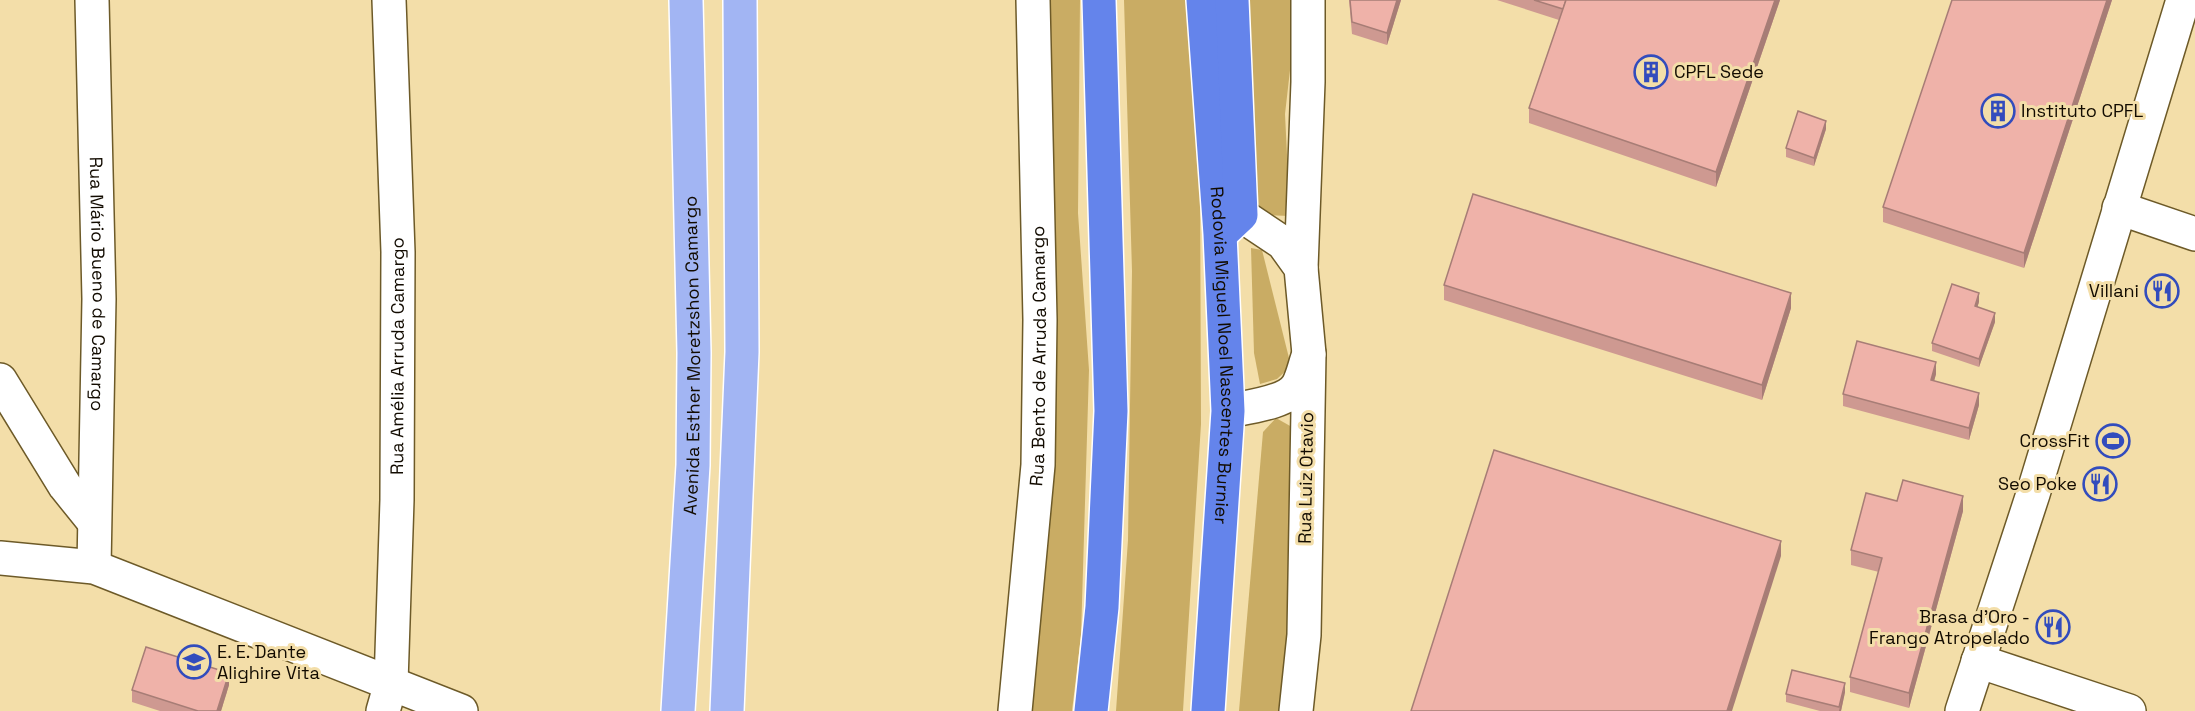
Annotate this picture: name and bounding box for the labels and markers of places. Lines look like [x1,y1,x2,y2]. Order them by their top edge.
building icon: CPFL Sede [1633,54,1669,90]
place label: CPFL Sede [1674,60,1764,83]
building icon: Instituto CPFL [1980,93,2016,129]
place label: Instituto CPFL [2021,99,2143,122]
restaurant icon: Villani [2144,273,2180,309]
place label: Villani [2089,279,2139,302]
sports icon: CrossFit [2095,423,2131,459]
place label: CrossFit [2019,429,2090,452]
restaurant icon: Seo Poke [2082,466,2118,502]
place label: Seo Poke [1998,472,2077,495]
place label: Brasa d'Oro - Frango Atropelado [1869,605,2030,649]
restaurant icon: Brasa d'Oro - Frango Atropelado [2035,609,2071,645]
place label: E. E. Dante Alighire Vita [217,640,320,684]
school or university icon: E. E. Dante Alighire Vita [176,644,212,680]

